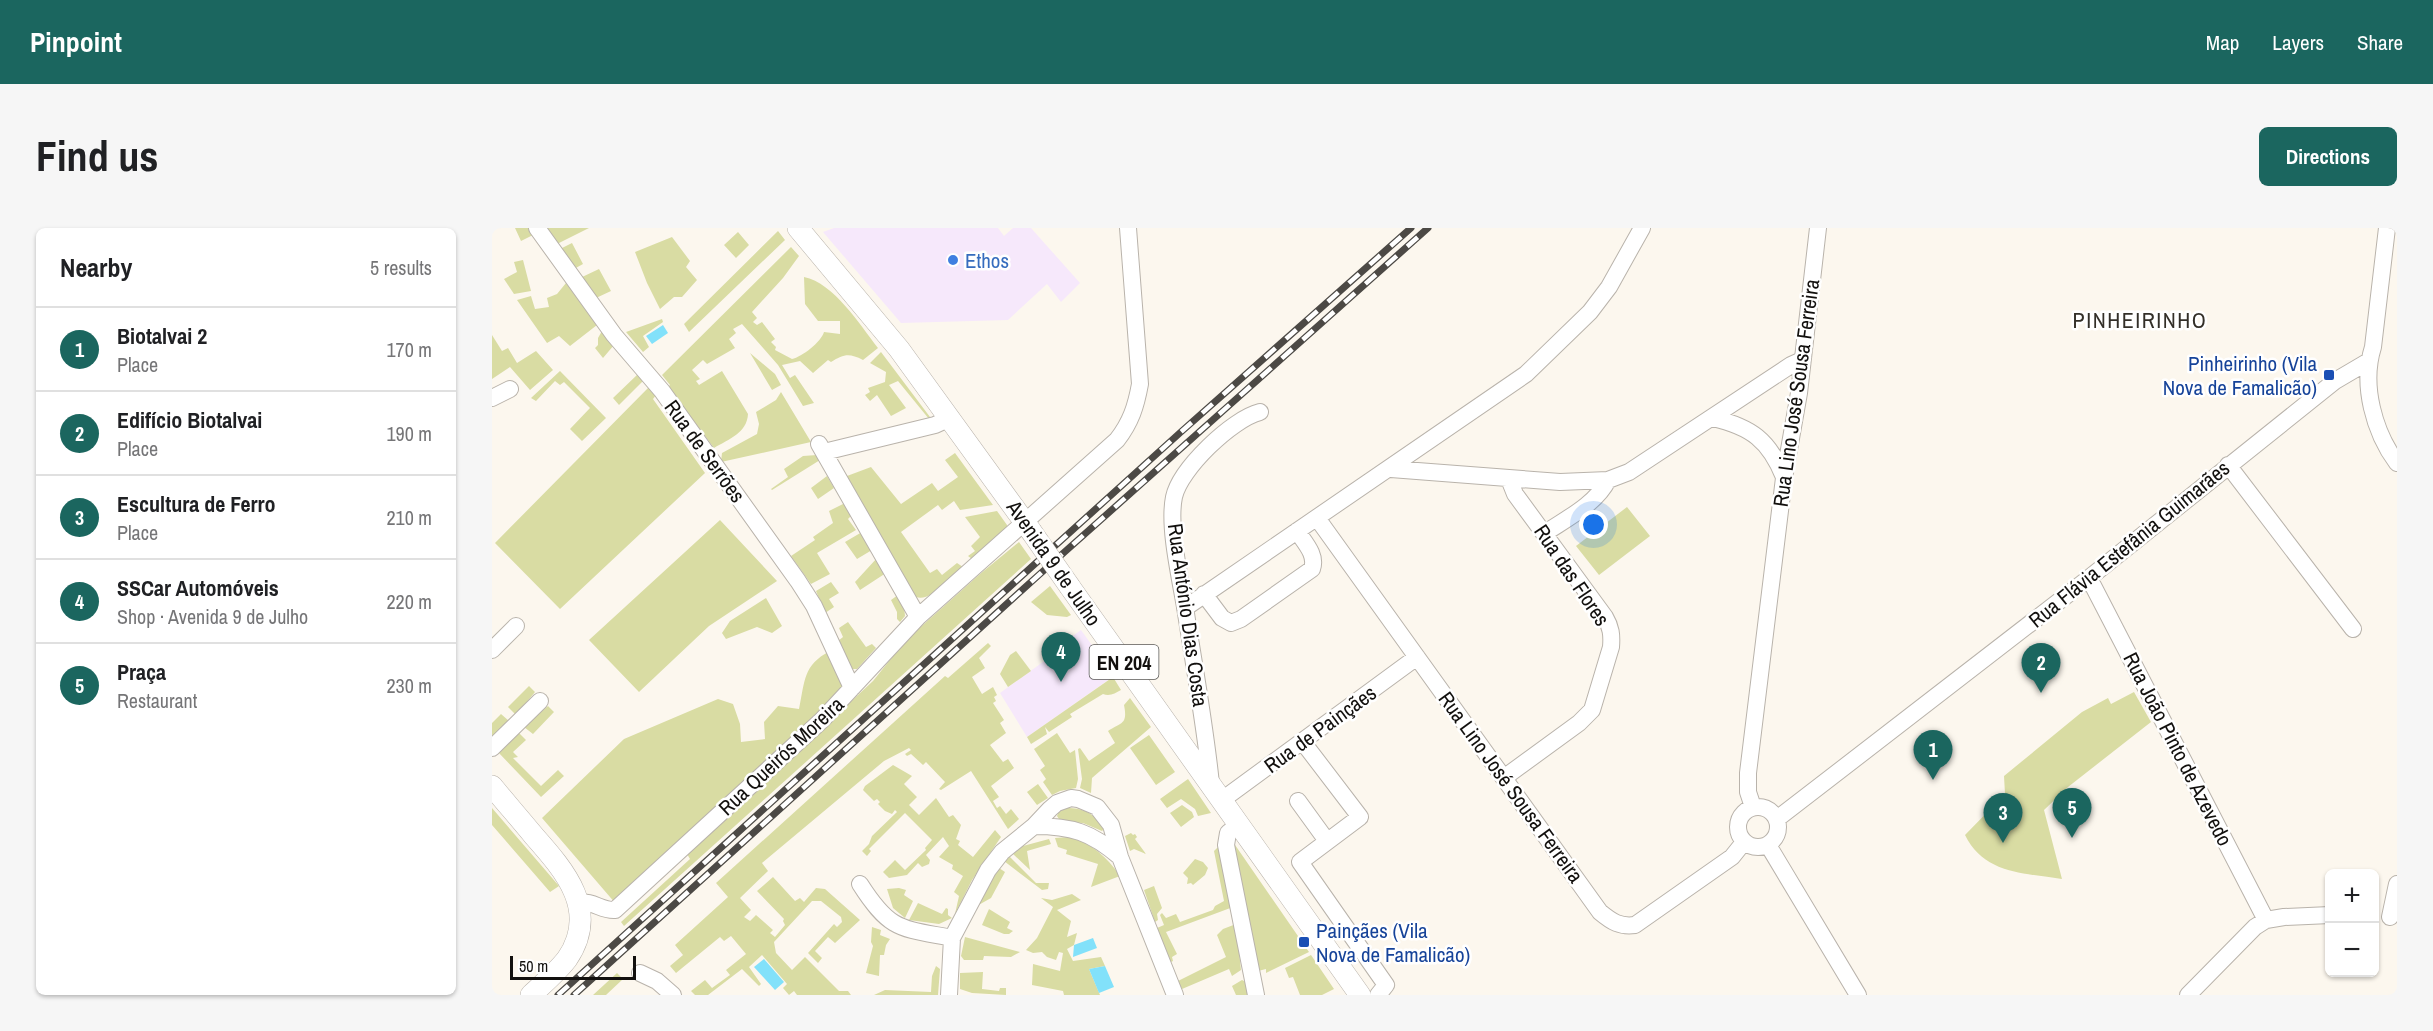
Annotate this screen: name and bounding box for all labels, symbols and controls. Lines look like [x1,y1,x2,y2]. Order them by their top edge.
text: Pinpoint [30,23,122,61]
text: Map [2206,28,2239,57]
text: Layers [2272,28,2324,57]
text: Share [2357,28,2403,57]
button: Directions [2259,127,2397,186]
text: Find us [36,128,158,184]
place label: Ethos [965,246,1009,275]
text: Nearby [60,250,132,285]
marker: Ethos [946,253,960,267]
text: 5 results [370,254,432,281]
street label: Rua Lino José Sousa Ferreira [1766,277,1826,509]
district label: PINHEIRINHO [2073,305,2207,335]
text: Biotalvai 2 [117,321,207,351]
text: 1 [75,336,84,363]
text: 170 m [386,336,432,363]
place label: Pinheirinho (Vila Nova de Famalicão) [2163,349,2317,402]
text: Place [117,351,158,378]
marker: Pinheirinho (Vila Nova de Famalicão) [2322,368,2336,382]
street label: Rua de Serrões [658,394,752,508]
text: Edifício Biotalvai [117,405,262,435]
text: 2 [75,420,84,447]
text: 190 m [386,420,432,447]
text: Place [117,435,158,462]
street label: Rua Flávia Estefânia Guimarães [2022,454,2236,634]
text: Escultura de Ferro [117,489,276,519]
street label: Avenida 9 de Julho [999,494,1108,632]
text: 3 [75,504,84,531]
text: 210 m [386,504,432,531]
your location [1579,510,1608,539]
street label: Rua das Flores [1527,518,1617,632]
text: Place [117,519,158,546]
street label: Rua António Dias Costa [1161,521,1215,709]
text: SSCar Automóveis [117,573,279,603]
text: 4 [75,588,84,615]
text: 220 m [386,588,432,615]
text: Shop · Avenida 9 de Julho [117,603,308,630]
pin: 4 [1042,632,1080,682]
pin: 2 [2022,644,2060,693]
road number: EN 204 [1090,645,1158,679]
street label: Rua João Pinto de Azevedo [2117,647,2239,851]
text: Praça [117,657,166,687]
text: 5 [75,672,84,699]
text: 230 m [386,672,432,699]
street label: Rua de Painçães [1258,678,1382,780]
street label: Rua Lino José Sousa Ferreira [1432,685,1591,889]
text: Restaurant [117,687,197,714]
street label: Rua Queirós Moreira [712,690,850,822]
pin: 1 [1914,730,1952,780]
pin: 5 [2052,788,2092,838]
pin: 3 [1984,794,2022,843]
map controls [2325,869,2379,977]
button: + [2325,869,2379,923]
place label: Painçães (Vila Nova de Famalicão) [1316,916,1470,969]
button: − [2325,923,2379,977]
marker: Painçães (Vila Nova de Famalicão) [1297,935,1311,949]
scale bar [510,953,636,980]
text: 50 m [519,955,548,977]

